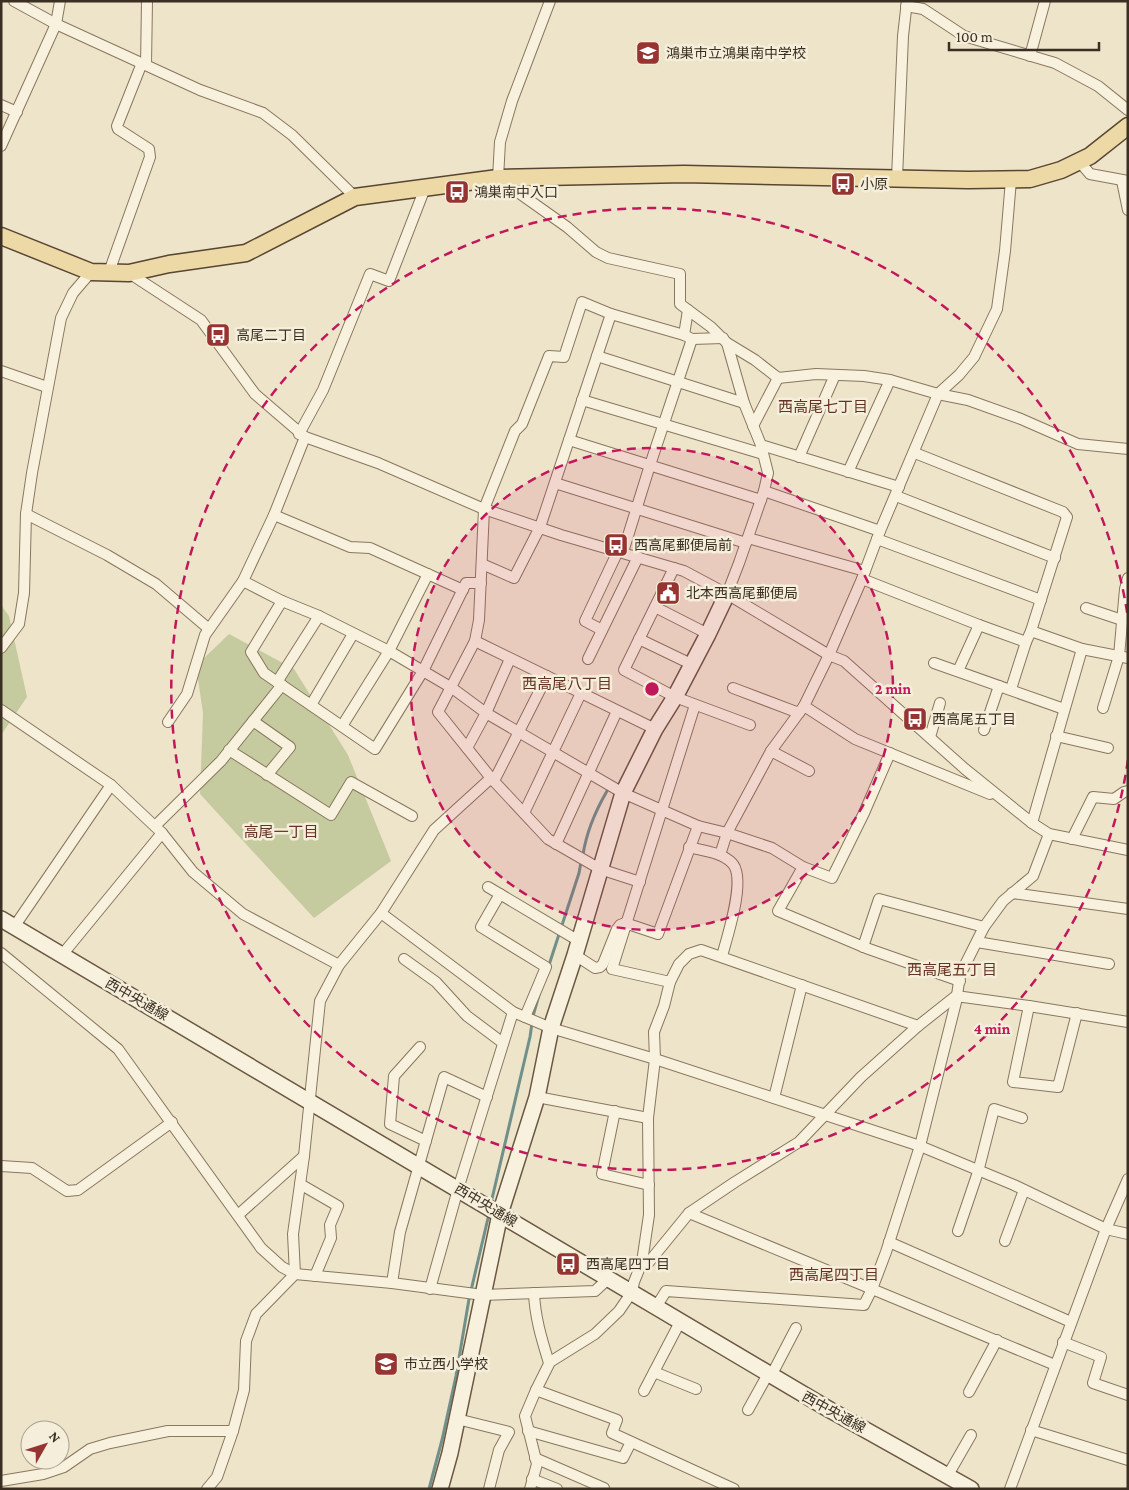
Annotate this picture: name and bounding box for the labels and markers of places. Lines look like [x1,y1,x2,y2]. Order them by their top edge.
school or university icon: 鴻巣市立鴻巣南中学校 [635,40,661,66]
place label: 鴻巣市立鴻巣南中学校 [666,45,806,61]
bus stop icon: 小原 [830,171,856,197]
place label: 小原 [860,176,888,192]
bus stop icon: 鴻巣南中入口 [444,179,470,205]
place label: 鴻巣南中入口 [474,184,558,200]
bus stop icon: 高尾二丁目 [205,322,231,348]
place label: 高尾二丁目 [236,327,306,343]
bus stop icon: 西高尾郵便局前 [603,532,629,558]
place label: 西高尾郵便局前 [634,537,732,553]
public building icon: 北本西高尾郵便局 [655,580,681,606]
place label: 北本西高尾郵便局 [686,585,798,601]
centre of rings [643,680,661,698]
bus stop icon: 西高尾五丁目 [902,706,928,732]
place label: 西高尾五丁目 [932,711,1016,727]
bus stop icon: 西高尾四丁目 [555,1251,581,1277]
place label: 西高尾四丁目 [586,1256,670,1272]
school or university icon: 市立西小学校 [373,1351,399,1377]
place label: 市立西小学校 [404,1356,488,1372]

